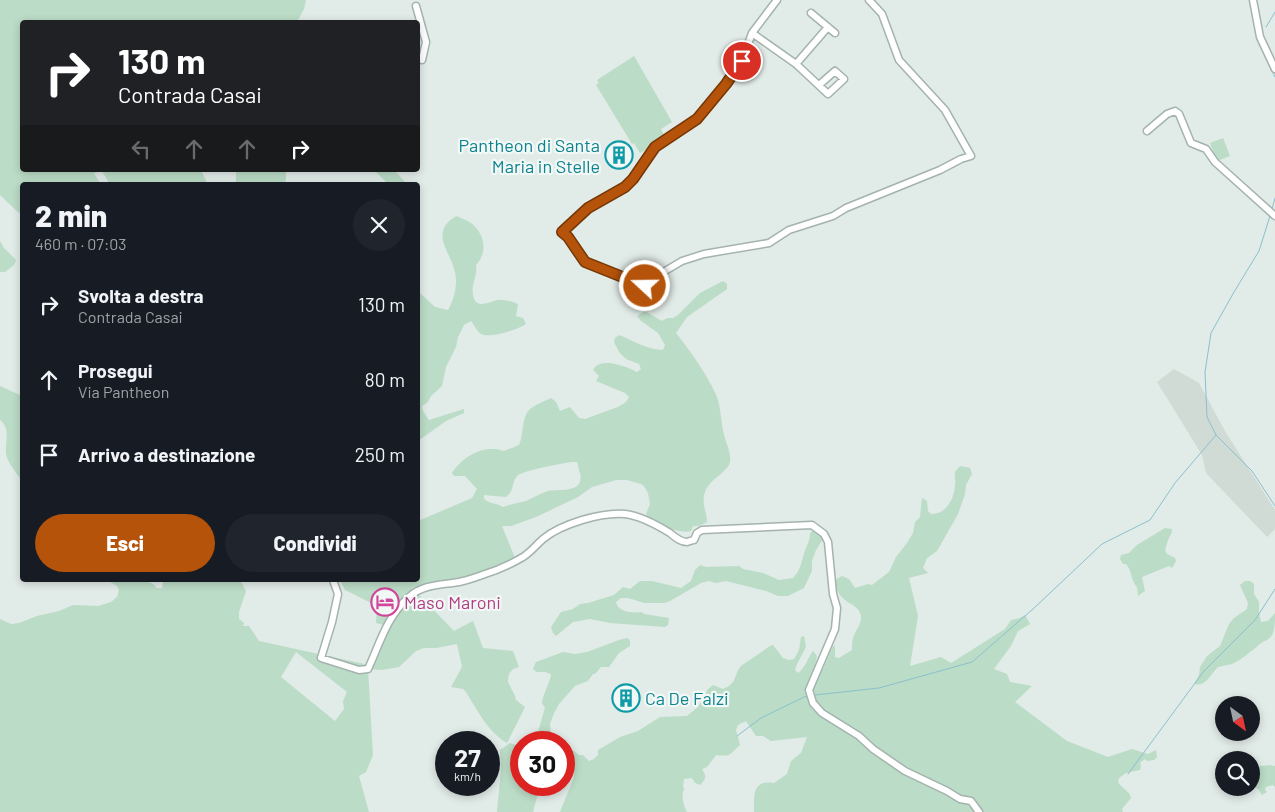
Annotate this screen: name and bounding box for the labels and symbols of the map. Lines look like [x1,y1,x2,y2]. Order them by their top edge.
pin [721,40,763,82]
place label: Pantheon di Santa Maria in Stelle [459,134,600,177]
building icon: Pantheon di Santa Maria in Stelle [604,140,634,170]
position arrow [618,259,670,311]
hotel icon: Maso Maroni [370,587,400,617]
place label: Maso Maroni [404,591,501,613]
building icon: Ca De Falzi [611,683,641,713]
place label: Ca De Falzi [645,687,729,709]
north arrow [1215,696,1260,741]
speed limit sign: 30 [510,731,575,796]

